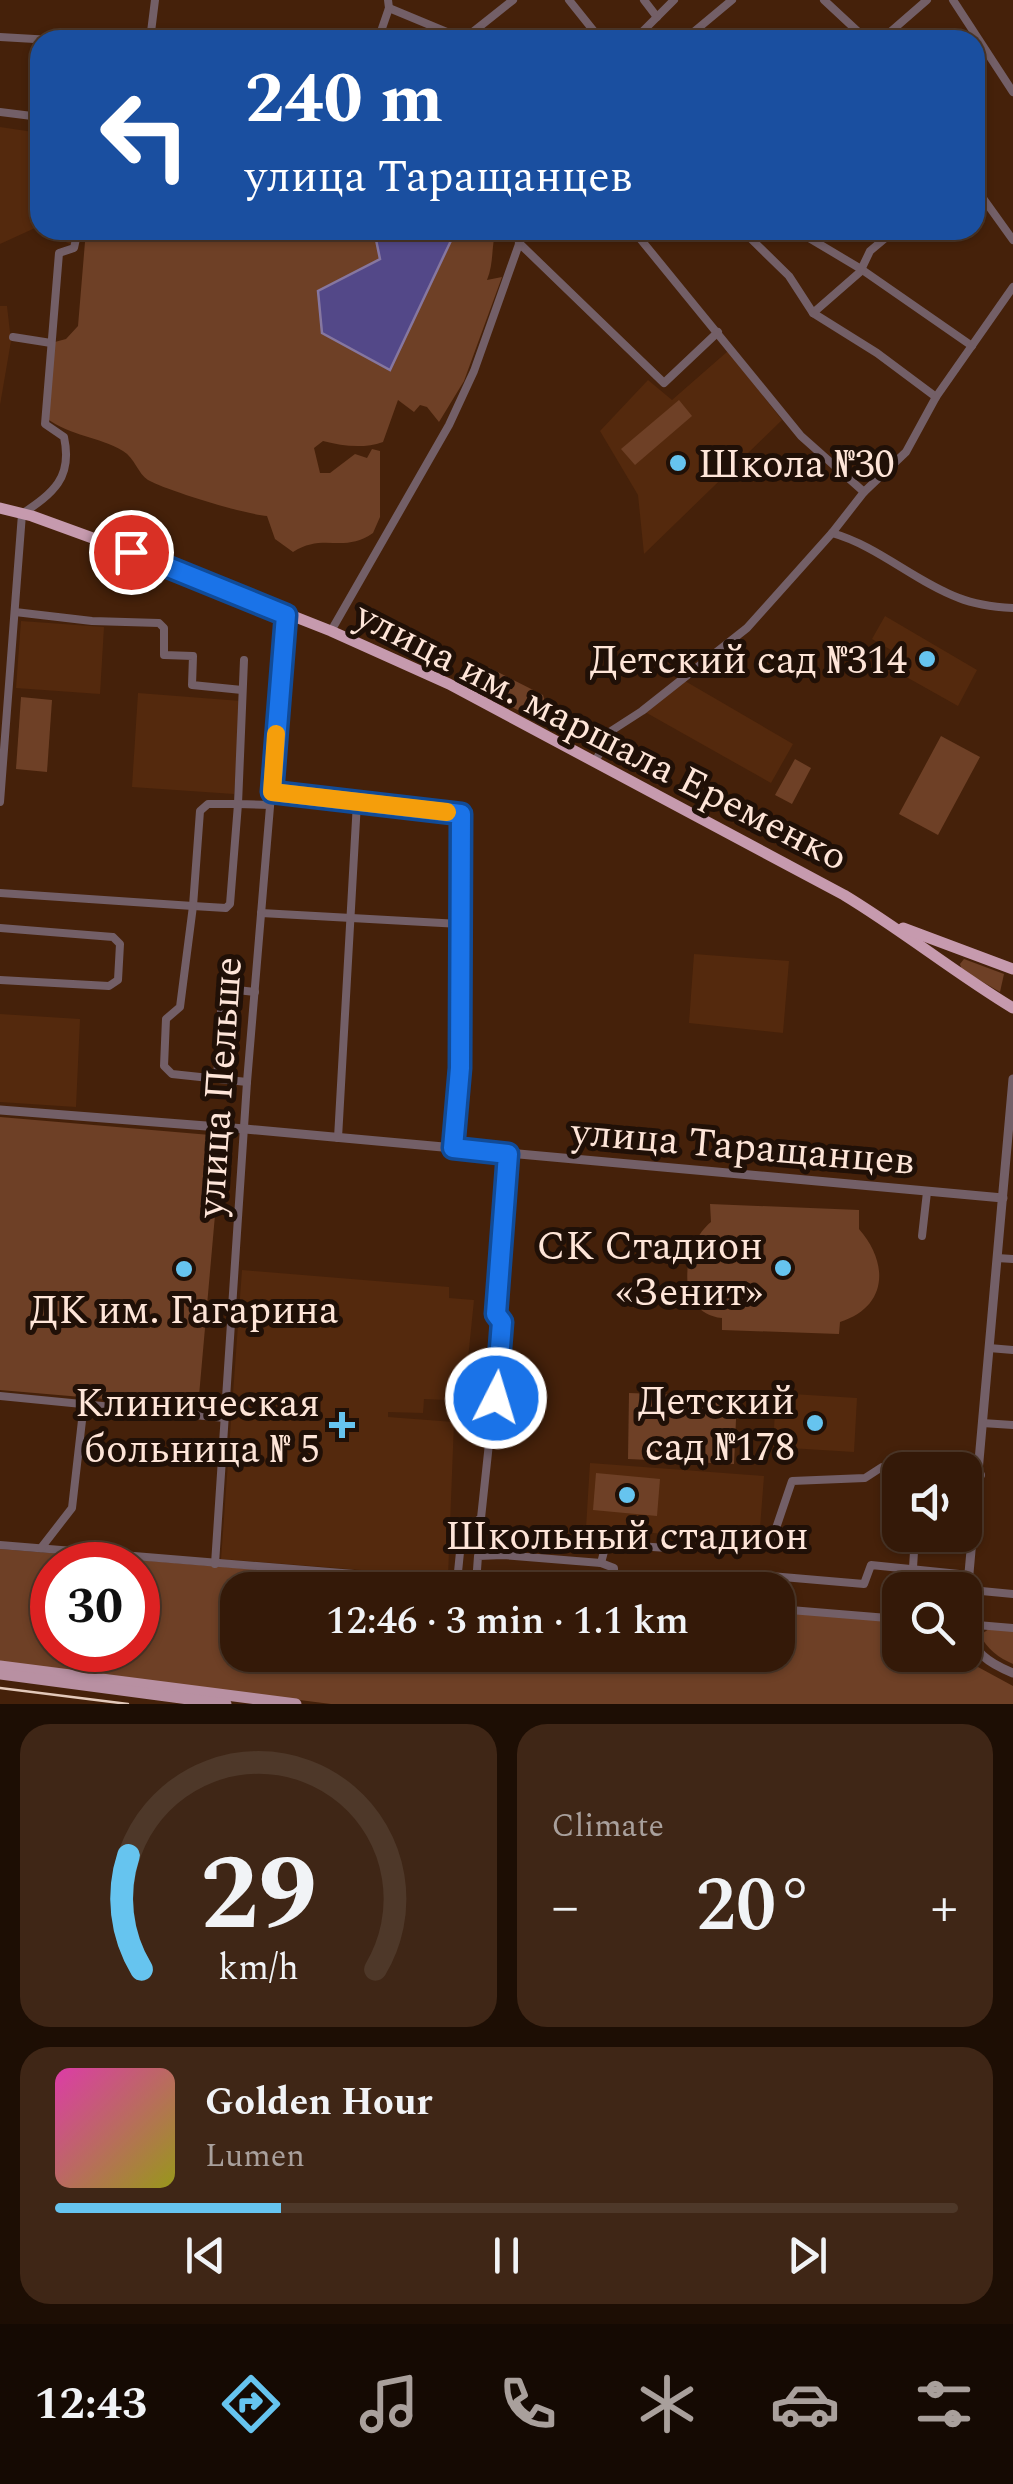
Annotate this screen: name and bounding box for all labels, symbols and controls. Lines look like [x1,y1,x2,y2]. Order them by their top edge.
text: 240 m [245,47,443,153]
icon: left [80,70,210,200]
text: улица Таращанцев [245,143,632,212]
place label: Школа №30 [698,435,895,496]
marker: Школа №30 [667,452,689,474]
pin [89,510,174,595]
icon: arrive [104,525,159,580]
street label: улица им. маршала Еременко [343,586,858,888]
place label: Детский сад №314 [589,631,907,692]
marker: Детский сад №314 [916,648,938,670]
street label: улица Пельше [181,955,260,1221]
street label: улица Таращанцев [568,1102,917,1193]
place label: СК Стадион «Зенит» [536,1217,763,1324]
marker: СК Стадион «Зенит» [772,1257,794,1279]
marker: ДК им. Гагарина [173,1258,195,1280]
place label: ДК им. Гагарина [29,1281,339,1342]
position arrow [444,1346,548,1450]
place label: Детский сад №178 [637,1372,795,1479]
place label: Клиническая больница № 5 [75,1374,320,1481]
marker: Клиническая больница № 5 [329,1412,355,1438]
marker: Детский сад №178 [804,1412,826,1434]
map controls [882,1452,982,1672]
button: sound [882,1452,982,1552]
marker: Школьный стадион [616,1484,638,1506]
place label: Школьный стадион [445,1507,809,1568]
speed limit sign: 30 [30,1542,160,1672]
button: search [882,1572,982,1672]
text: 12:46 · 3 min · 1.1 km [326,1593,689,1651]
text: Climate [552,1802,664,1851]
text: 29 [200,1817,317,1975]
text: 20° [696,1850,814,1964]
text: − [552,1866,579,1949]
text: + [930,1866,958,1949]
text: km/h [218,1941,298,1996]
text: Golden Hour [205,2074,432,2132]
text: Lumen [205,2132,305,2181]
icon: previous [178,2228,233,2283]
icon: pause [479,2228,534,2283]
icon: next [780,2228,835,2283]
icon: directions [216,2369,286,2439]
icon: music [354,2369,424,2439]
icon: phone [493,2369,563,2439]
icon: climate [632,2369,702,2439]
icon: car [770,2369,840,2439]
icon: filters [909,2369,979,2439]
text: 12:43 [34,2370,147,2439]

